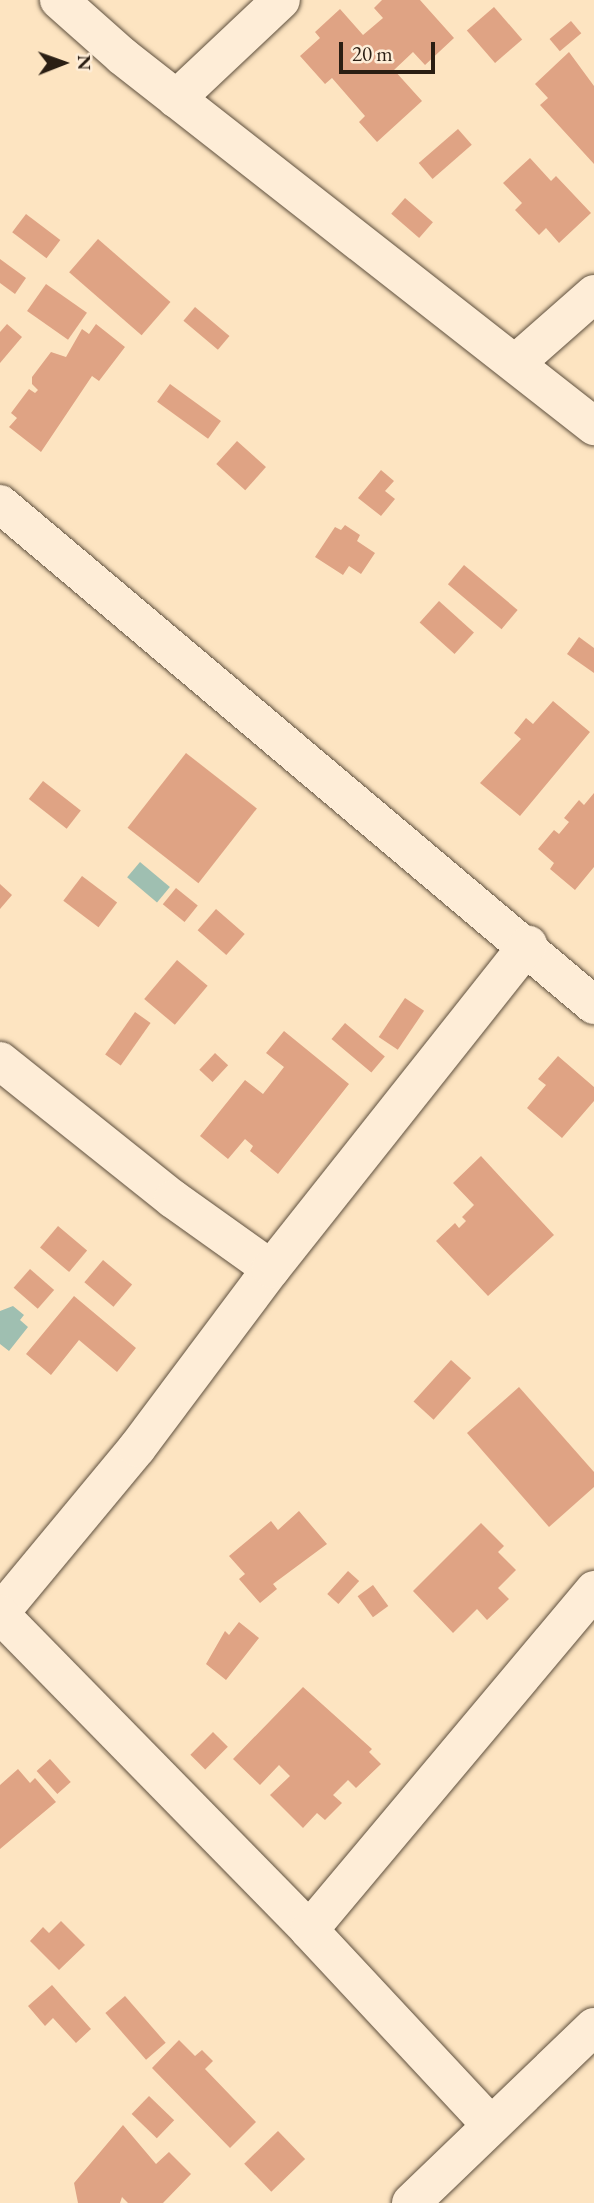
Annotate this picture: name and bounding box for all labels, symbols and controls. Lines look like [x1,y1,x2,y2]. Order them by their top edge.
north arrow [28,28,98,98]
scale bar [342,28,438,72]
text: 20 m [352,40,393,67]
text: N [72,55,97,71]

